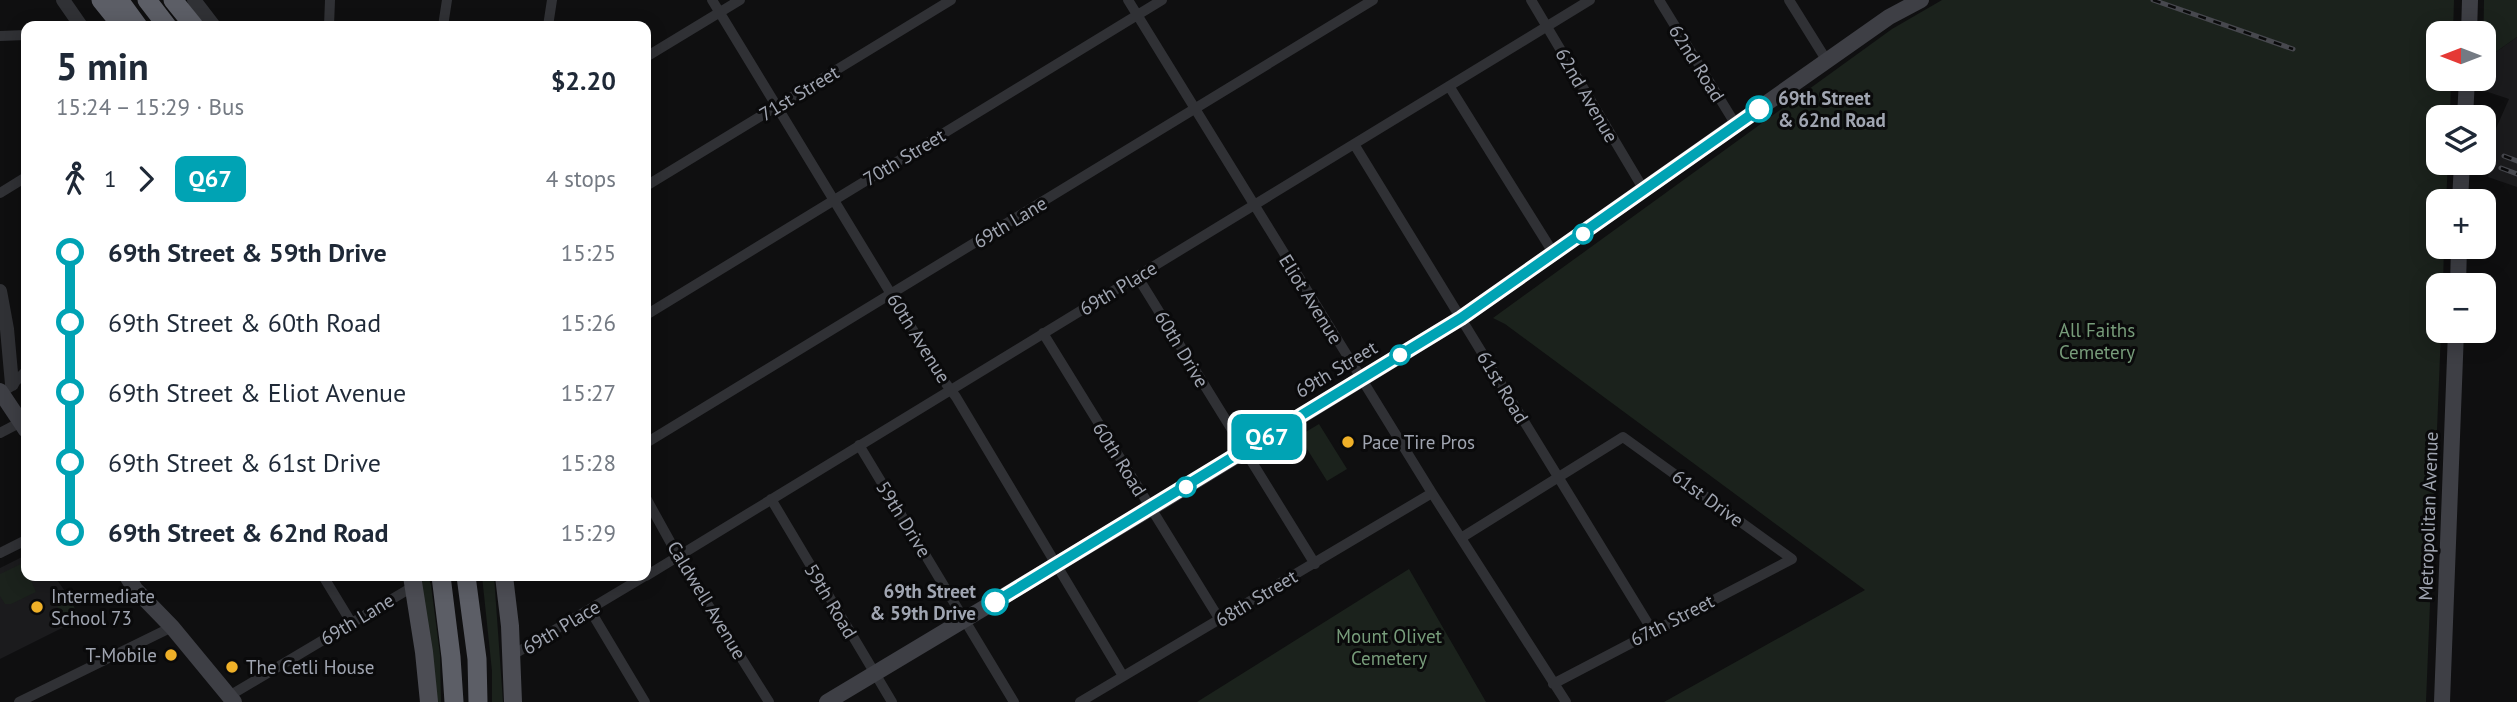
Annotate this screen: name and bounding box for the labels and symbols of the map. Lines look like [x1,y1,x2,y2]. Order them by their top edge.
street label: 62nd Road [1664,20,1730,106]
north arrow [2426,21,2496,91]
street label: 62nd Avenue [1550,43,1624,147]
street label: 71st Street [755,60,844,126]
place label: 69th Street & 62nd Road [1778,86,1886,132]
marker: 69th Street & 62nd Road [1746,96,1772,122]
street label: 70th Street [859,123,950,191]
street label: 69th Lane [969,191,1051,253]
unlabelled marker [1573,224,1593,244]
street label: Eliot Avenue [1274,250,1348,348]
street label: 69th Place [1075,256,1161,320]
street label: 60th Avenue [882,289,956,387]
street label: 60th Drive [1150,306,1214,392]
park label: All Faiths Cemetery [2059,318,2135,364]
street label: 69th Street [1291,335,1382,403]
unlabelled marker [1390,345,1410,365]
street label: 61st Road [1472,346,1534,428]
line badge: Q67 [1227,414,1307,460]
street label: 60th Road [1088,418,1152,500]
place label: Pace Tire Pros [1362,430,1475,454]
street label: Metropolitan Avenue [2413,431,2443,601]
marker: Pace Tire Pros [1340,434,1356,450]
street label: 61st Drive [1667,464,1749,532]
street label: 59th Drive [871,477,937,561]
unlabelled marker [1176,477,1196,497]
street label: Caldwell Avenue [662,536,752,664]
street label: 59th Road [799,559,863,643]
street label: 68th Street [1211,564,1302,632]
place label: 69th Street & 59th Drive [870,579,976,625]
place label: Intermediate School 73 [51,584,155,630]
street label: 69th Lane [316,588,398,650]
street label: 67th Street [1626,588,1718,651]
marker: 69th Street & 59th Drive [982,589,1008,615]
street label: 69th Place [518,595,604,659]
marker: Intermediate School 73 [29,599,45,615]
park label: Mount Olivet Cemetery [1336,624,1443,670]
place label: T-Mobile [85,643,157,667]
marker: T-Mobile [163,647,179,663]
place label: The Cetli House [246,655,375,679]
marker: The Cetli House [224,659,240,675]

